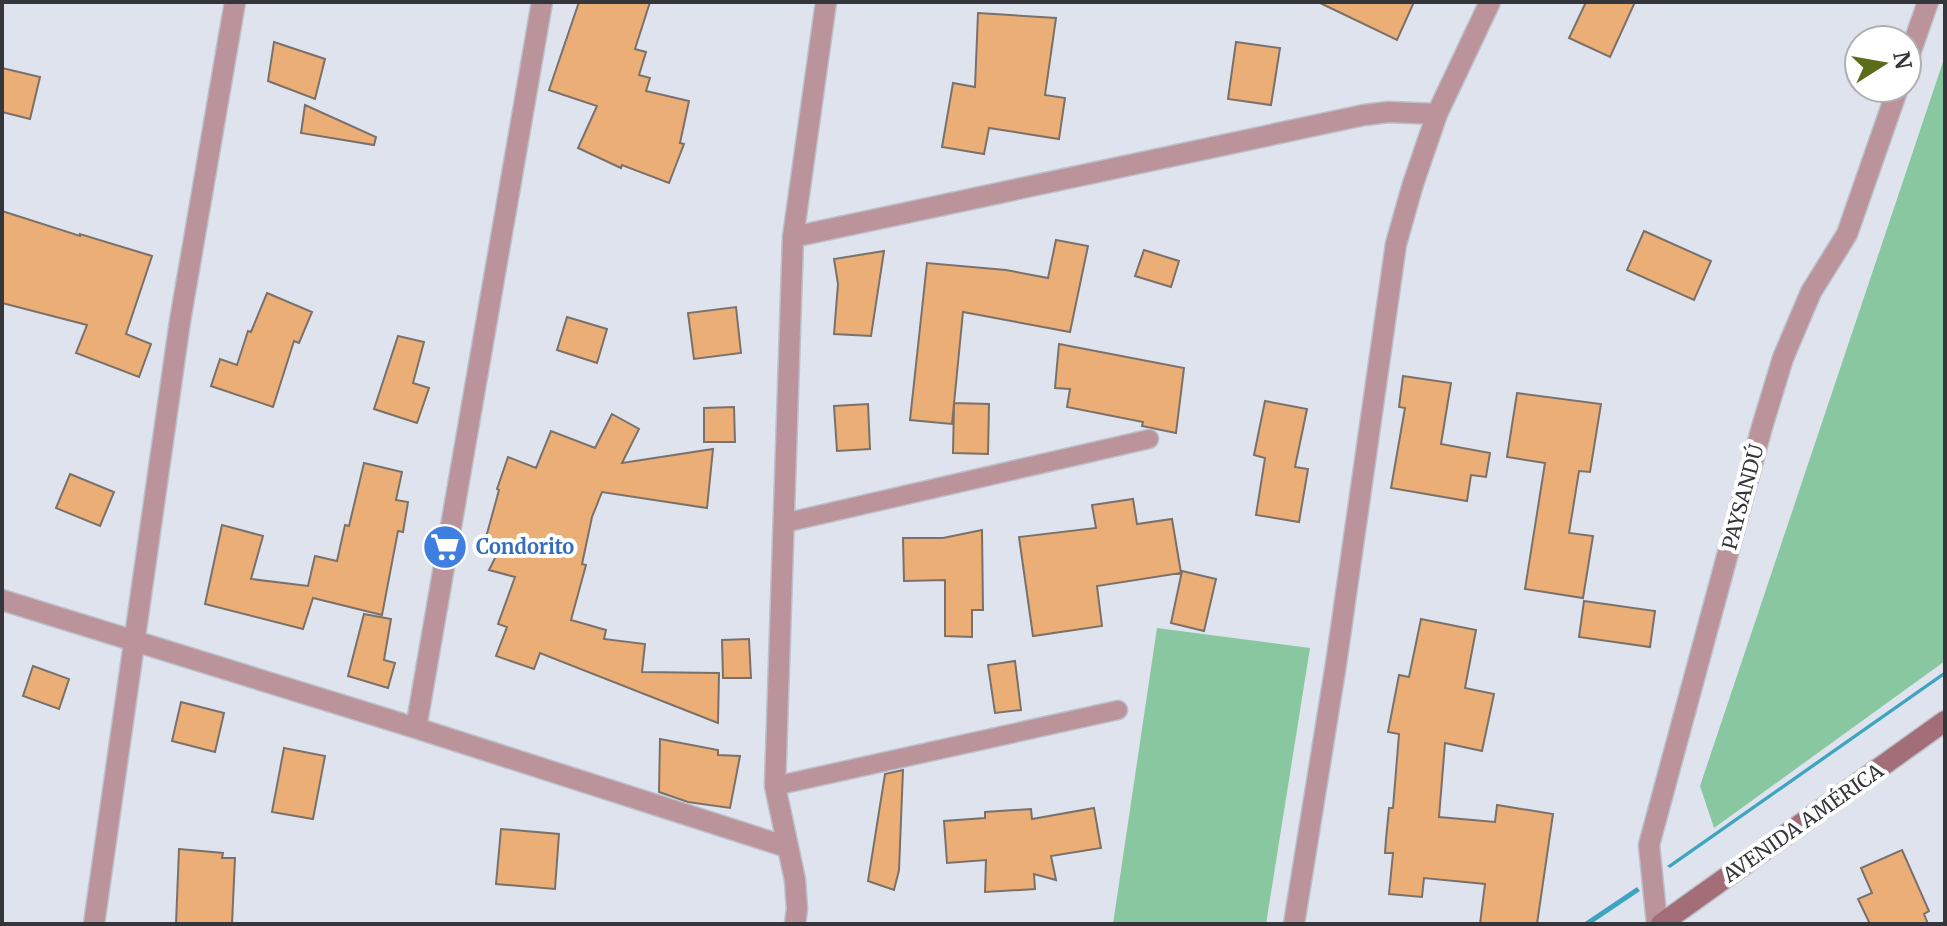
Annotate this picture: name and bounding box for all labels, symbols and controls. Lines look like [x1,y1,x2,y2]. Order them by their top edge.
north arrow [1843,24,1923,104]
text: N [1887,49,1918,72]
street label: PAYSANDÚ [1715,441,1769,552]
supermarket icon: Condorito [421,523,469,571]
place label: Condorito [476,534,574,559]
street label: AVENIDA AMÉRICA [1716,756,1889,888]

